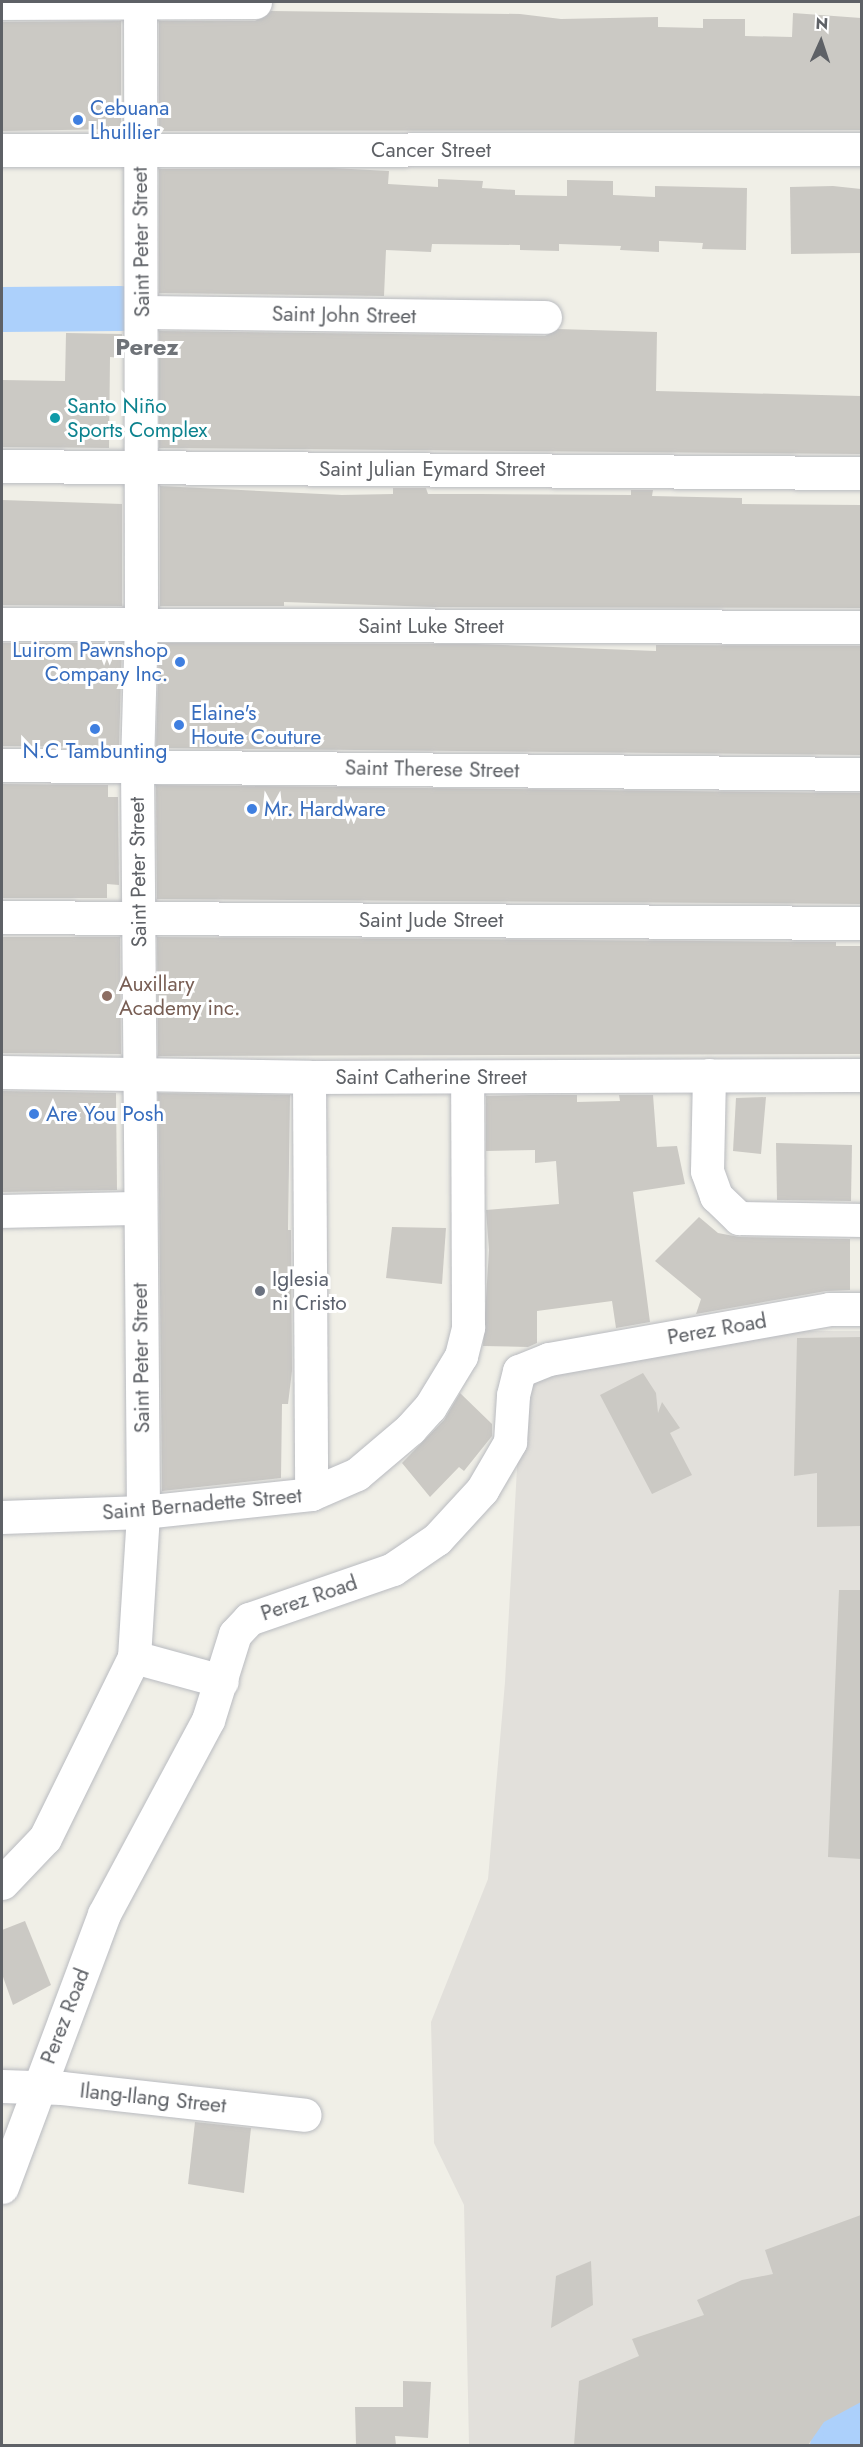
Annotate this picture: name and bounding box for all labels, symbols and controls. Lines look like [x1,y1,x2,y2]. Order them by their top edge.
north arrow [791,12,851,72]
text: N [815,12,829,35]
place label: Cebuana Lhuillier [90,95,169,145]
marker: Cebuana Lhuillier [71,113,85,127]
street label: Cancer Street [371,137,491,163]
street label: Saint Peter Street [127,166,155,318]
street label: Saint John Street [272,301,416,329]
district label: Perez [115,333,179,361]
place label: Santo Niño Sports Complex [67,393,207,443]
marker: Santo Niño Sports Complex [48,411,62,425]
street label: Saint Julian Eymard Street [319,456,545,482]
street label: Saint Luke Street [358,613,504,639]
place label: Luirom Pawnshop Company Inc. [12,637,168,687]
marker: Luirom Pawnshop Company Inc. [173,655,187,669]
place label: Elaine's Houte Couture [191,700,321,750]
marker: Elaine's Houte Couture [172,718,186,732]
marker: N.C Tambunting [88,722,102,736]
place label: N.C Tambunting [23,738,167,764]
street label: Saint Therese Street [345,755,519,783]
street label: Saint Peter Street [124,796,152,948]
place label: Mr. Hardware [264,796,386,822]
marker: Mr. Hardware [245,802,259,816]
street label: Saint Jude Street [359,907,503,933]
place label: Auxillary Academy inc. [119,971,240,1021]
marker: Auxillary Academy inc. [100,989,114,1003]
street label: Saint Catherine Street [335,1064,527,1090]
place label: Are You Posh [46,1101,164,1127]
marker: Are You Posh [27,1107,41,1121]
place label: Iglesia ni Cristo [272,1266,347,1316]
street label: Saint Peter Street [127,1282,155,1434]
marker: Iglesia ni Cristo [253,1284,267,1298]
street label: Perez Road [665,1308,769,1350]
street label: Saint Bernadette Street [101,1483,303,1525]
street label: Perez Road [257,1570,361,1626]
street label: Perez Road [35,1965,95,2067]
street label: Ilang-Ilang Street [79,2078,227,2118]

